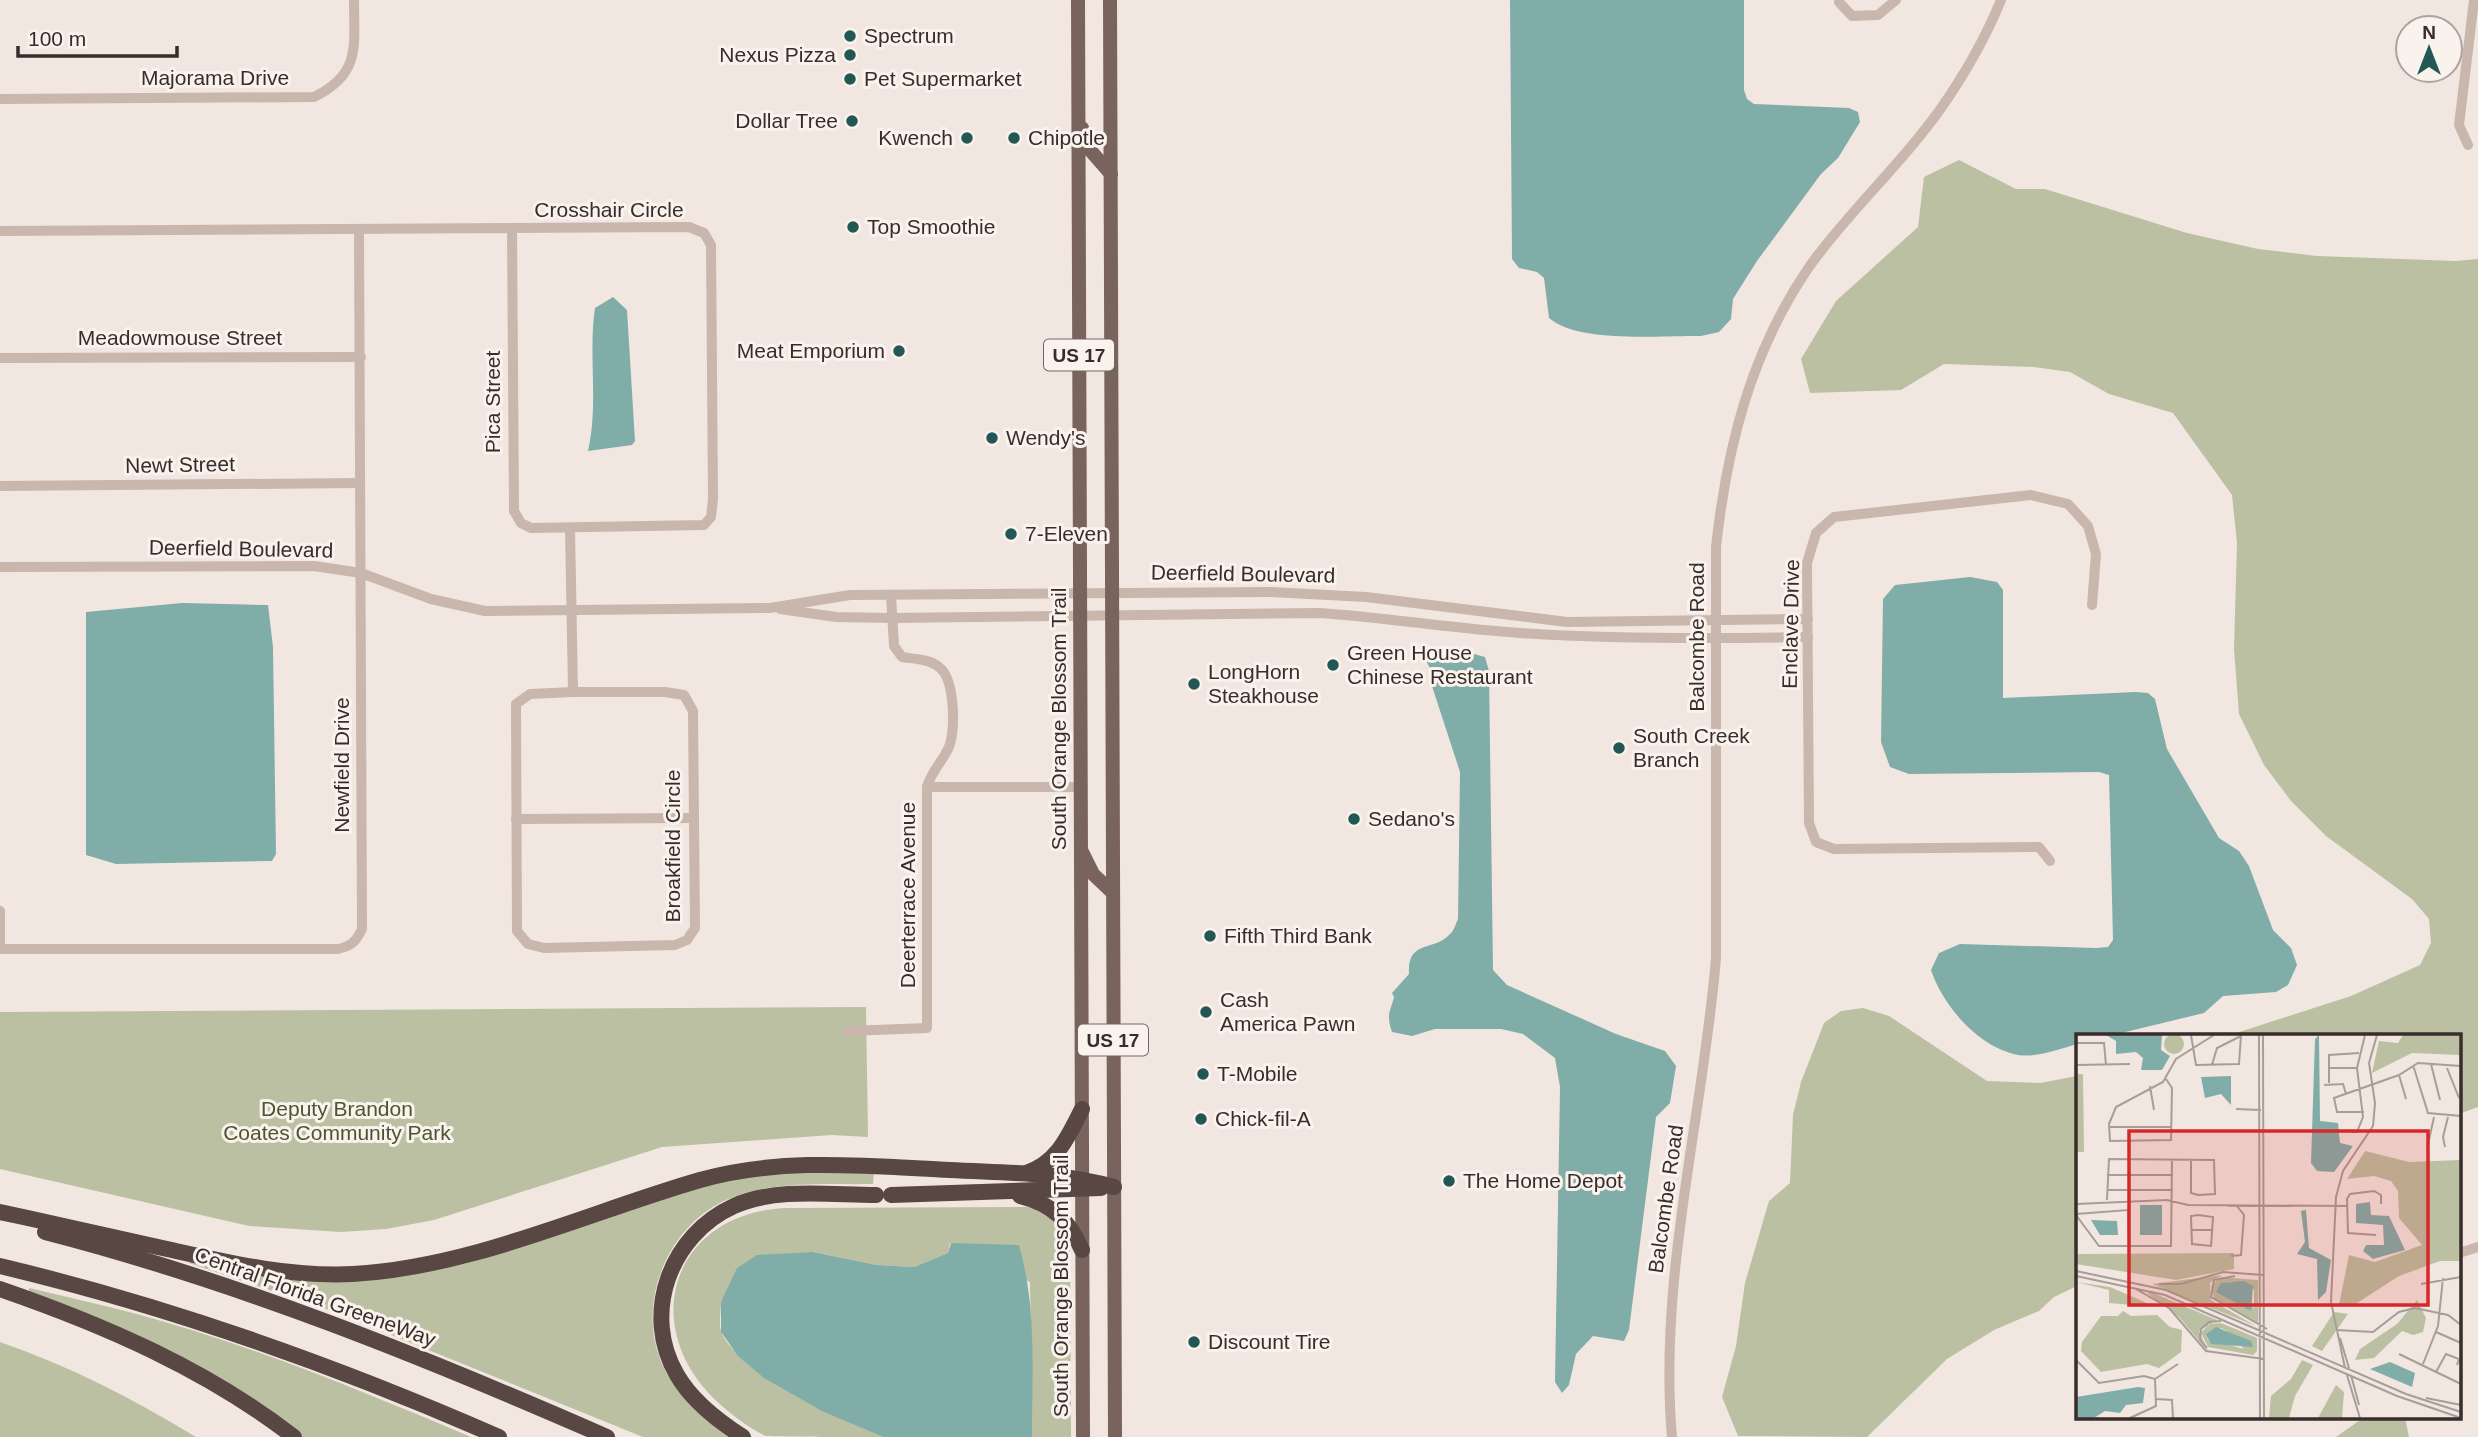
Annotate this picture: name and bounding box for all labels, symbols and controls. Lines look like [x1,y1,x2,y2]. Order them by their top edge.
scale bar [18,14,177,58]
north arrow [2394,14,2464,84]
text: N [2422,22,2436,43]
place label: Spectrum [864,24,954,47]
text: 100 m [28,27,86,50]
marker: Spectrum [842,28,858,44]
place label: Nexus Pizza [719,43,836,66]
marker: Nexus Pizza [842,47,858,63]
street label: Majorama Drive [141,66,289,89]
place label: Pet Supermarket [864,67,1022,90]
marker: Pet Supermarket [842,71,858,87]
place label: Dollar Tree [735,109,838,132]
marker: Dollar Tree [844,113,860,129]
place label: Kwench [878,126,953,149]
place label: Chipotle [1028,126,1105,149]
marker: Kwench [959,130,975,146]
marker: Chipotle [1006,130,1022,146]
street label: Crosshair Circle [534,198,684,221]
place label: Top Smoothie [867,215,995,238]
marker: Top Smoothie [845,219,861,235]
street label: Meadowmouse Street [78,326,282,349]
place label: Meat Emporium [737,339,885,362]
road number: US 17 [1044,340,1114,370]
marker: Meat Emporium [891,343,907,359]
street label: Pica Street [481,350,504,453]
place label: Wendy's [1006,426,1086,449]
marker: Wendy's [984,430,1000,446]
street label: Newt Street [125,452,235,477]
place label: 7-Eleven [1025,522,1108,545]
marker: 7-Eleven [1003,526,1019,542]
street label: Deerfield Boulevard [149,535,333,562]
street label: Enclave Drive [1778,559,1803,689]
street label: Deerfield Boulevard [1151,560,1335,587]
street label: Balcombe Road [1685,562,1708,712]
street label: South Orange Blossom Trail [1047,588,1070,850]
place label: Green House Chinese Restaurant [1347,641,1533,688]
marker: Green House Chinese Restaurant [1325,657,1341,673]
place label: LongHorn Steakhouse [1208,660,1319,707]
marker: LongHorn Steakhouse [1186,676,1202,692]
street label: Newfield Drive [330,697,353,833]
place label: South Creek Branch [1633,724,1750,771]
marker: South Creek Branch [1611,740,1627,756]
street label: Broakfield Circle [661,770,684,922]
street label: Deerterrace Avenue [896,802,919,988]
place label: Sedano's [1368,807,1455,830]
marker: Sedano's [1346,811,1362,827]
place label: Fifth Third Bank [1224,924,1372,947]
marker: Fifth Third Bank [1202,928,1218,944]
place label: Cash America Pawn [1220,988,1355,1035]
marker: Cash America Pawn [1198,1004,1214,1020]
road number: US 17 [1078,1024,1148,1056]
inset map [2076,1034,2460,1420]
place label: T-Mobile [1217,1062,1298,1085]
marker: T-Mobile [1195,1066,1211,1082]
park label: Deputy Brandon Coates Community Park [223,1097,451,1144]
place label: Chick-fil-A [1215,1107,1311,1130]
marker: Chick-fil-A [1193,1111,1209,1127]
street label: Balcombe Road [1644,1123,1687,1275]
street label: South Orange Blossom Trail [1049,1155,1072,1417]
place label: The Home Depot [1463,1169,1623,1192]
marker: The Home Depot [1441,1173,1457,1189]
street label: Central Florida GreeneWay [192,1242,439,1351]
place label: Discount Tire [1208,1330,1331,1353]
marker: Discount Tire [1186,1334,1202,1350]

